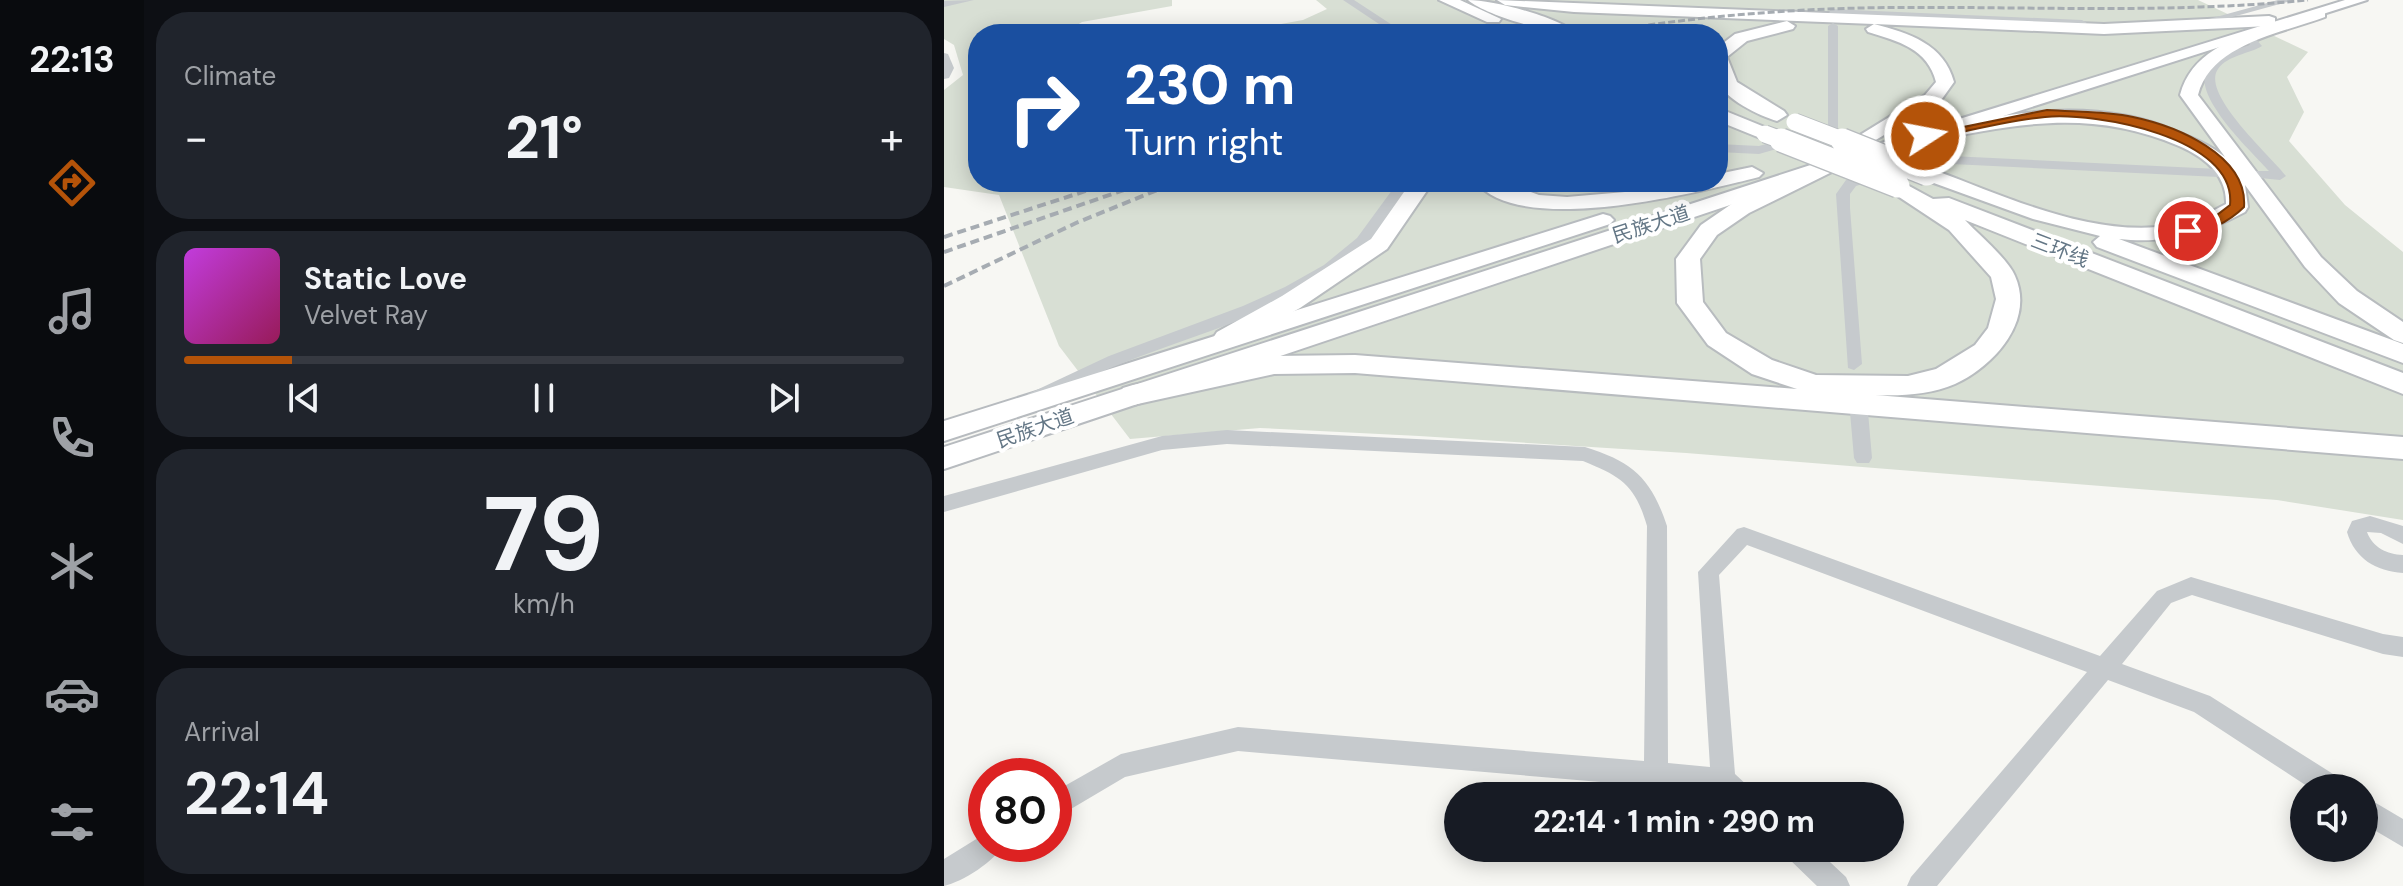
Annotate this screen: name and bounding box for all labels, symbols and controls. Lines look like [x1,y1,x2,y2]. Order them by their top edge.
text: 22:13 [29,36,115,83]
text: 230 m [1124,48,1295,121]
icon: right [992,56,1096,160]
text: Climate [184,59,276,93]
position arrow [1883,94,1967,178]
text: 21° [505,98,583,177]
text: − [184,109,208,167]
text: + [880,109,904,167]
text: Turn right [1124,119,1283,166]
icon: directions [44,155,100,211]
pin [2154,197,2222,265]
street label: 民族大道 [1609,199,1693,249]
icon: arrive [2166,209,2210,253]
street label: 三环线 [2027,227,2093,273]
text: Static Love [304,259,467,298]
icon: music [44,283,100,339]
text: Velvet Ray [304,298,428,332]
icon: previous [282,376,326,420]
icon: pause [522,376,566,420]
icon: next [762,376,806,420]
street label: 民族大道 [993,403,1077,453]
icon: phone [44,410,100,466]
text: 79 [484,467,604,602]
icon: climate [44,538,100,594]
text: km/h [513,587,575,621]
icon: car [44,666,100,722]
text: Arrival [184,715,260,749]
text: 22:14 [184,754,329,833]
speed limit sign: 80 [968,758,1072,862]
map controls [2290,774,2378,862]
button: sound [2290,774,2378,862]
icon: filters [44,794,100,850]
text: 22:14 · 1 min · 290 m [1533,802,1815,841]

